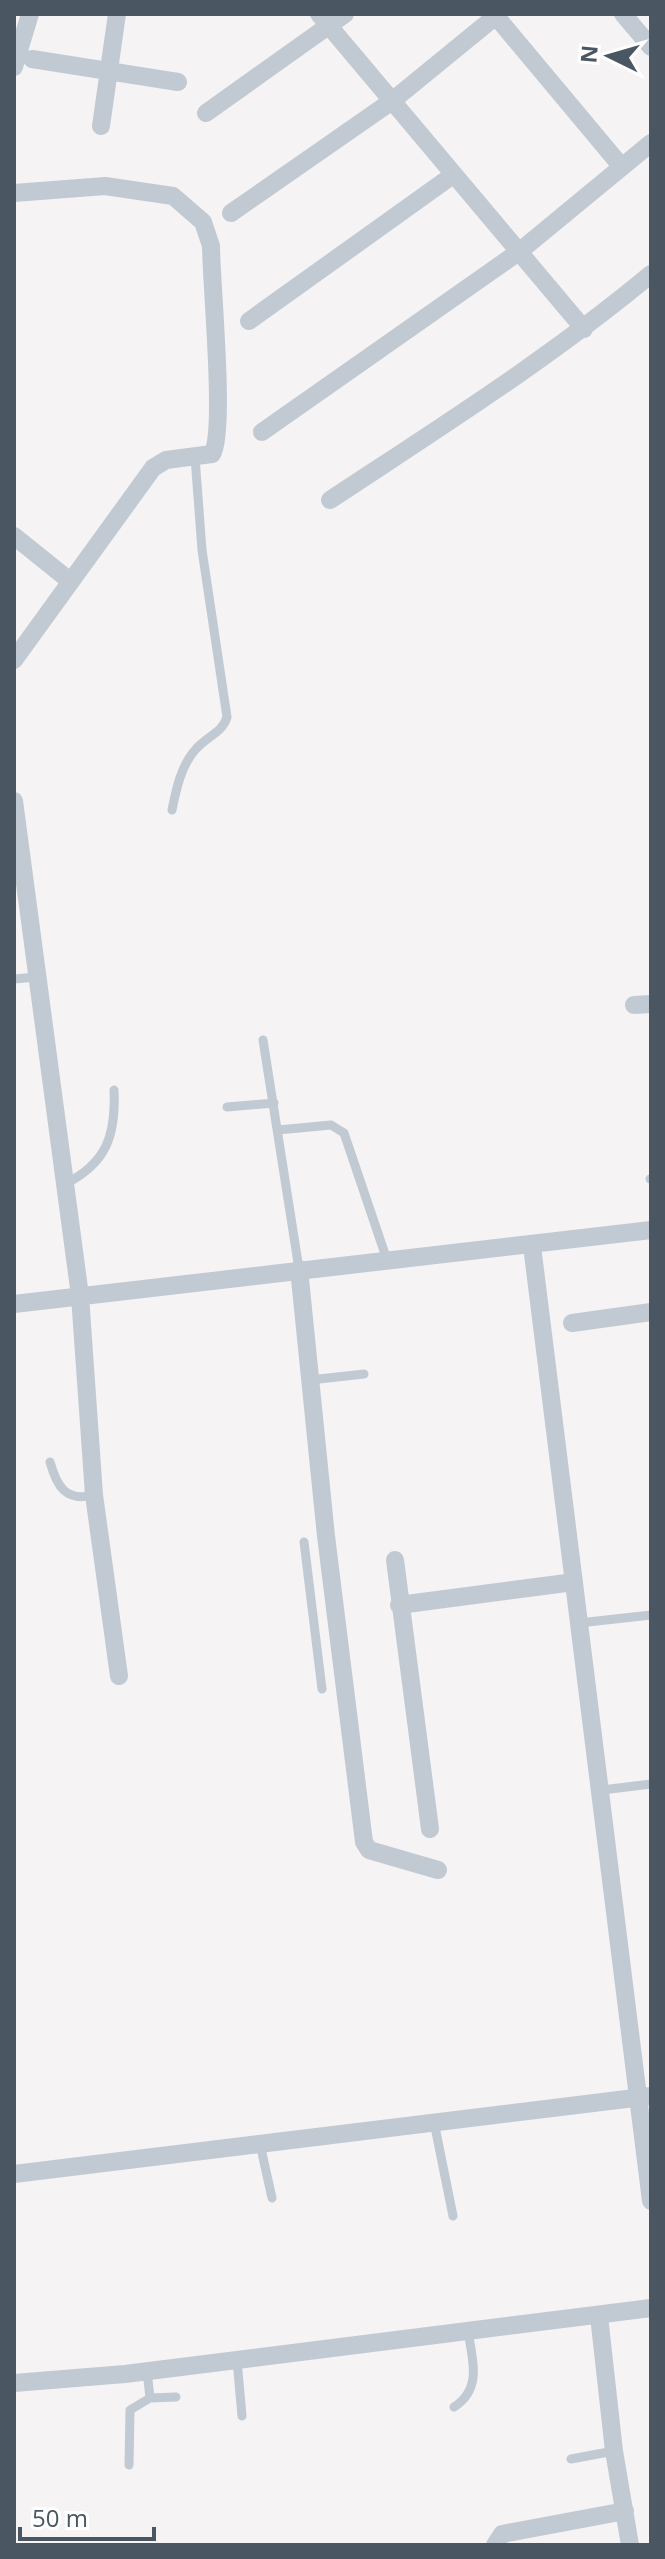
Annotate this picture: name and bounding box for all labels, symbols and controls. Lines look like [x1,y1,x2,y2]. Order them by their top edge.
north arrow [569,16,649,96]
text: N [572,44,604,64]
scale bar [20,2491,154,2541]
text: 50 m [32,2501,88,2534]

